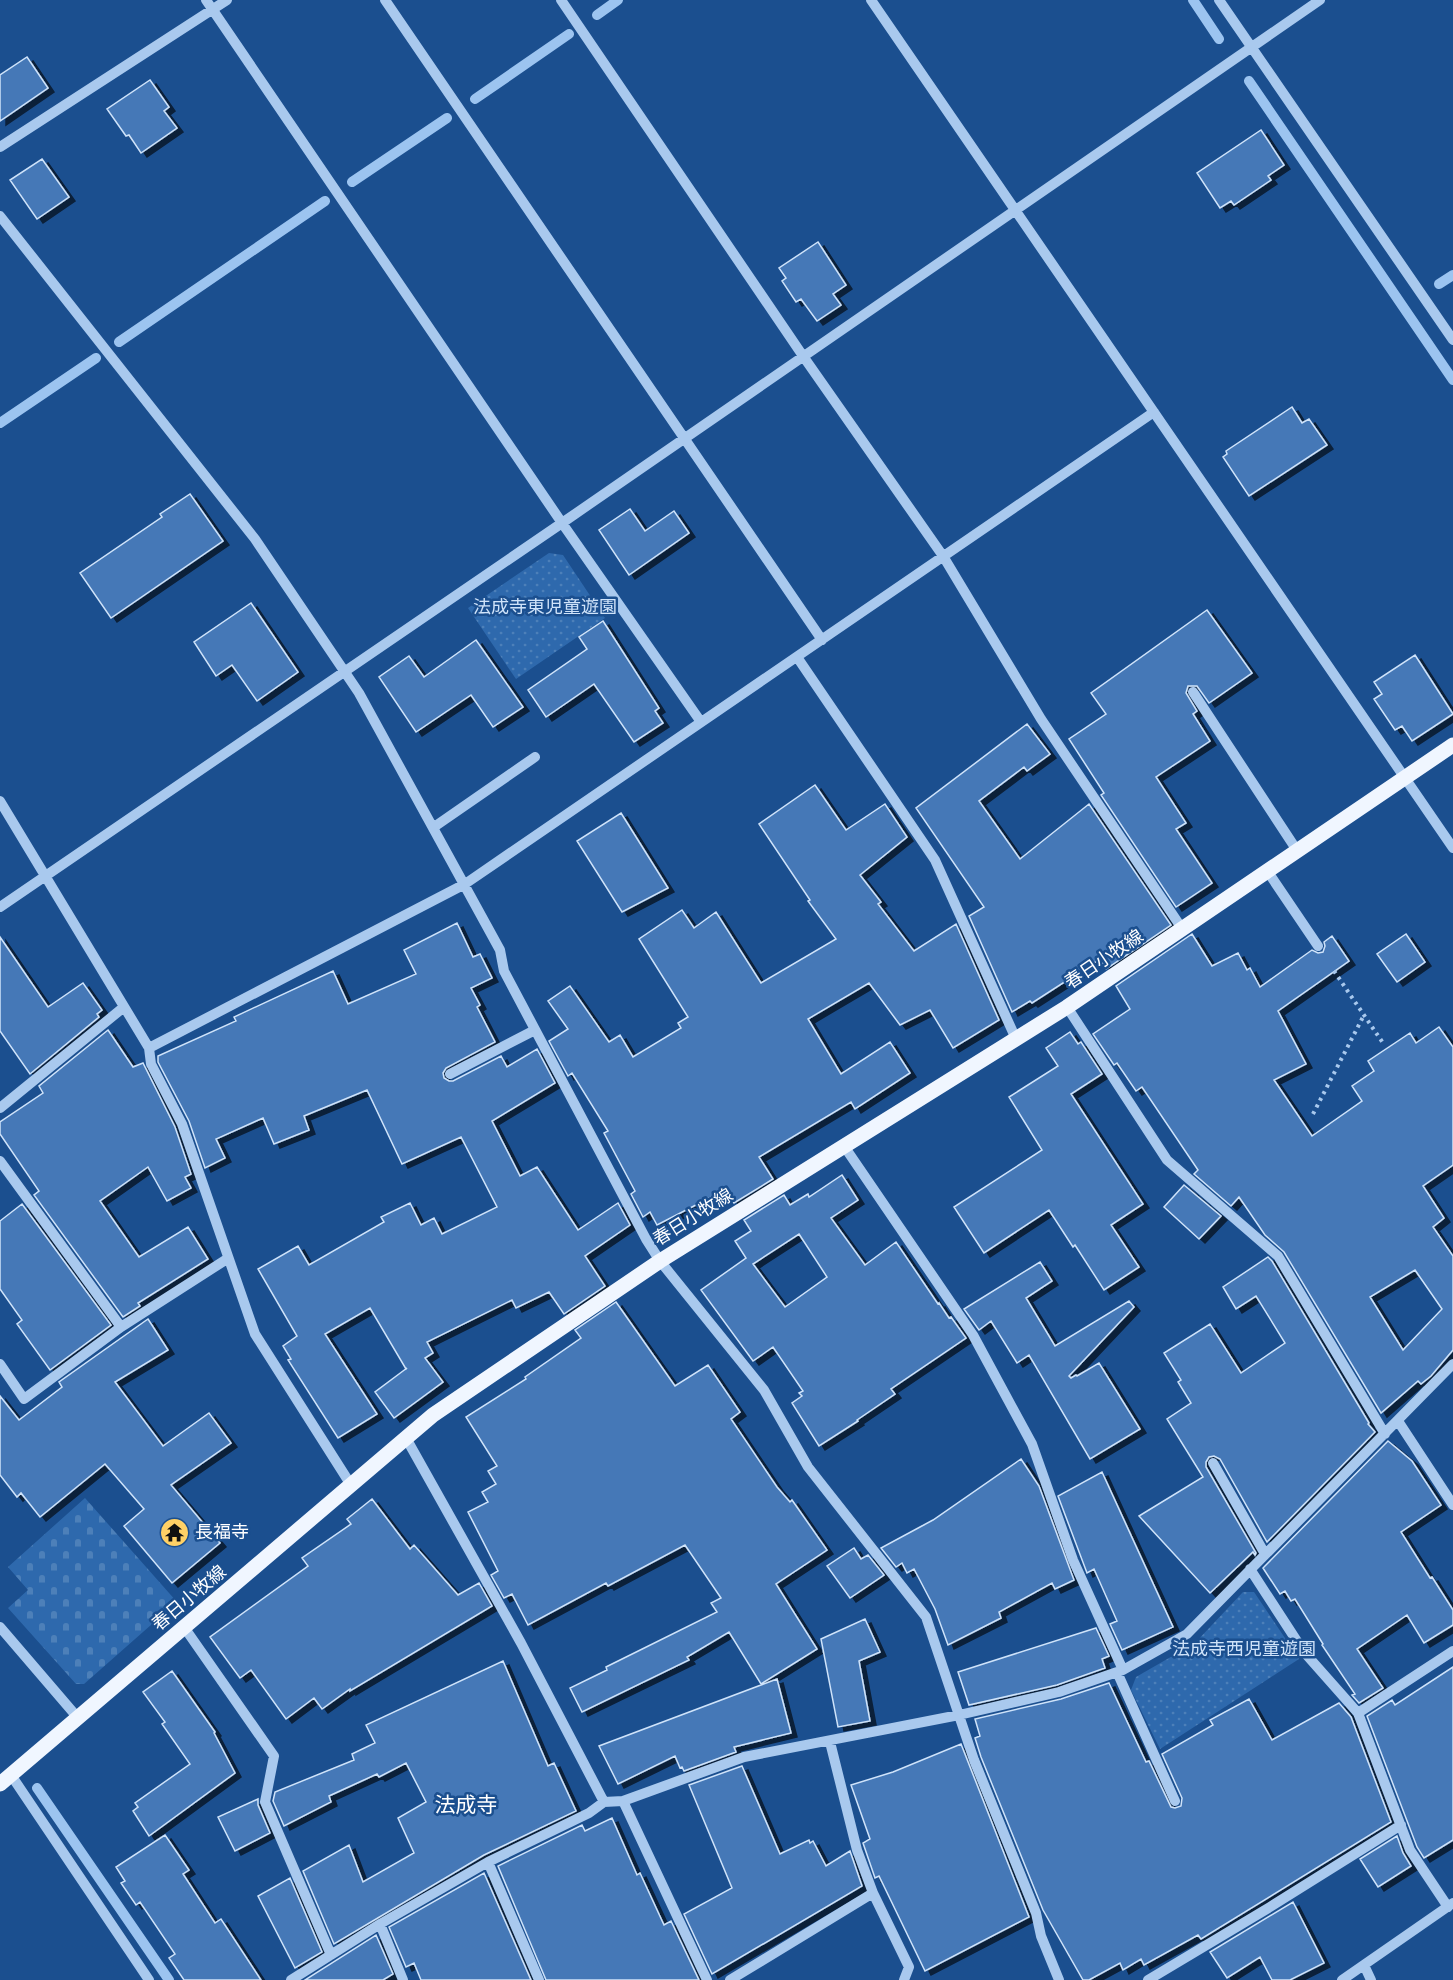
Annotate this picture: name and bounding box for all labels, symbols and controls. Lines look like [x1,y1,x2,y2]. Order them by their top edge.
park label: 法成寺東児童遊園 [473,596,617,617]
street label: 春日小牧線 [1061,925,1147,992]
street label: 春日小牧線 [649,1184,736,1249]
temple icon: 長福寺 [158,1516,190,1548]
place label: 長福寺 [195,1521,249,1542]
street label: 春日小牧線 [147,1561,230,1635]
park label: 法成寺西児童遊園 [1172,1638,1316,1659]
district label: 法成寺 [435,1792,498,1817]

